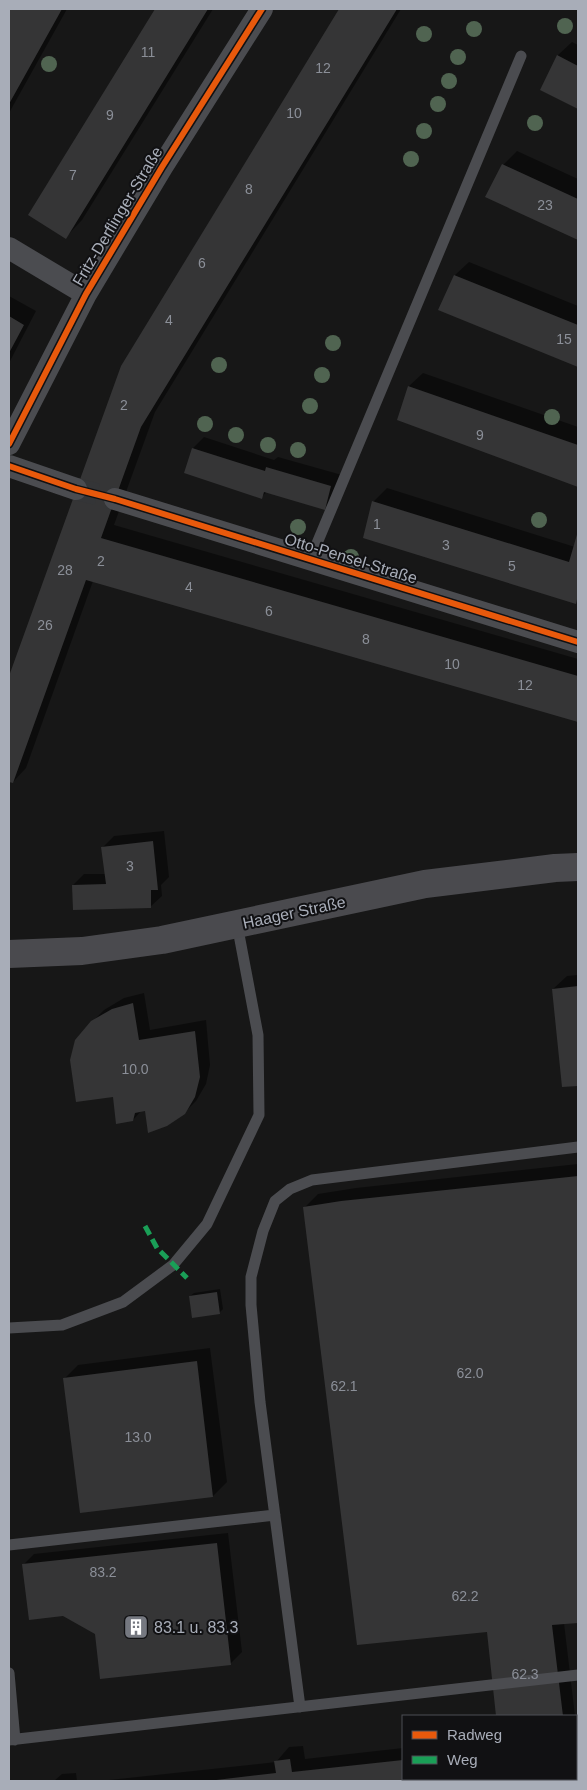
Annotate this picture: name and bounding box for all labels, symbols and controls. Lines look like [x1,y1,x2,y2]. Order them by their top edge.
house number: 11 [141,44,155,60]
house number: 12 [315,60,331,76]
house number: 10 [286,105,302,121]
house number: 9 [106,107,114,123]
street label: Fritz-Derflinger-Straße [69,144,166,289]
house number: 7 [69,167,77,183]
house number: 8 [245,181,253,197]
house number: 23 [537,197,553,213]
house number: 6 [198,255,206,271]
house number: 4 [165,312,173,328]
house number: 15 [556,331,572,347]
house number: 2 [120,397,128,413]
house number: 9 [476,427,484,443]
house number: 1 [373,516,381,532]
street label: Otto-Pensel-Straße [282,530,419,587]
house number: 3 [442,537,450,553]
house number: 2 [97,553,105,569]
house number: 5 [508,558,516,574]
house number: 28 [57,562,73,578]
house number: 4 [185,579,193,595]
house number: 6 [265,603,273,619]
house number: 26 [37,617,53,633]
house number: 8 [362,631,370,647]
house number: 10 [444,656,460,672]
house number: 12 [517,677,533,693]
house number: 3 [126,858,134,874]
street label: Haager Straße [241,893,347,932]
house number: 10.0 [121,1061,149,1077]
house number: 62.0 [456,1365,484,1381]
house number: 62.1 [330,1378,358,1394]
house number: 13.0 [124,1429,152,1445]
house number: 83.2 [89,1564,117,1580]
house number: 62.2 [451,1588,479,1604]
building icon: 83.1 u. 83.3 [123,1614,149,1640]
place label: 83.1 u. 83.3 [154,1619,239,1636]
house number: 62.3 [511,1666,539,1682]
legend [402,1715,577,1780]
text: Radweg [447,1726,502,1743]
text: Weg [447,1751,478,1768]

